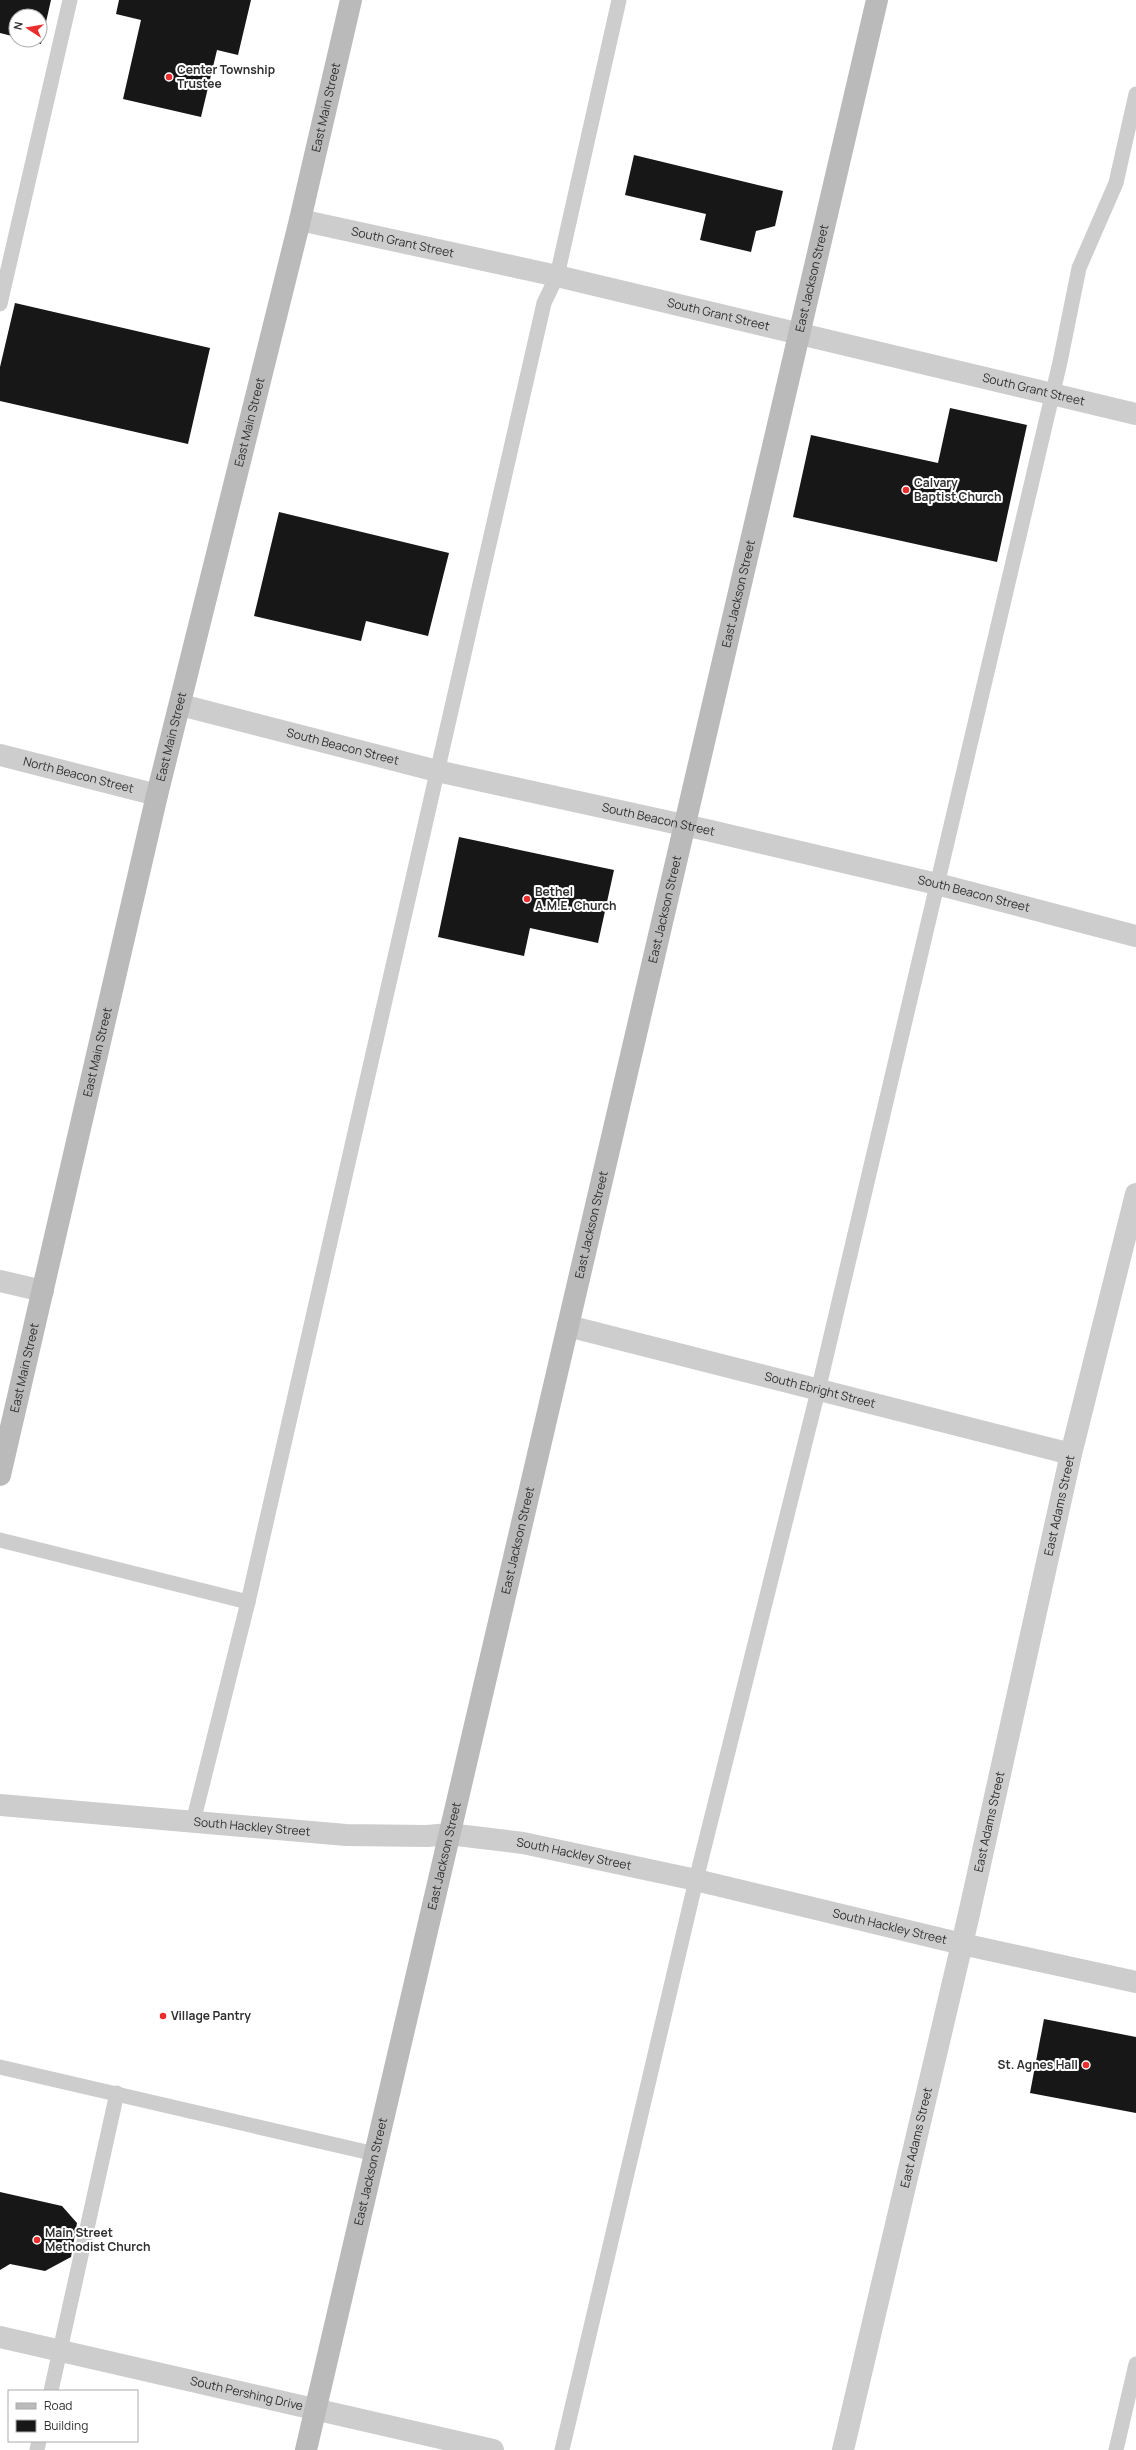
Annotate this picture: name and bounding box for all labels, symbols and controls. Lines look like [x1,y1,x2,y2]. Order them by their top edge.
north arrow [8,8,48,48]
text: N [10,20,26,31]
place label: Center Township Trustee [177,61,275,92]
street label: East Main Street [307,61,344,154]
marker: Center Township Trustee [164,72,174,82]
street label: South Grant Street [350,222,456,261]
street label: East Jackson Street [791,222,832,334]
street label: South Grant Street [666,294,772,334]
street label: South Grant Street [981,369,1087,410]
street label: East Main Street [230,376,269,469]
place label: Calvary Baptist Church [914,474,1002,505]
marker: Calvary Baptist Church [901,485,911,495]
street label: East Jackson Street [717,538,759,649]
street label: East Main Street [152,690,190,783]
street label: South Beacon Street [285,724,401,769]
street label: North Beacon Street [22,752,136,797]
street label: South Beacon Street [600,798,717,840]
street label: East Jackson Street [644,853,685,965]
street label: South Beacon Street [916,871,1032,916]
place label: Bethel A.M.E. Church [535,883,617,914]
marker: Bethel A.M.E. Church [522,894,532,904]
street label: East Main Street [79,1005,116,1098]
street label: East Jackson Street [570,1169,612,1280]
street label: East Main Street [6,1321,43,1414]
street label: South Ebright Street [763,1367,878,1412]
street label: East Adams Street [1040,1453,1079,1557]
street label: East Jackson Street [497,1485,538,1596]
street label: East Adams Street [970,1770,1008,1874]
street label: East Jackson Street [423,1800,465,1911]
street label: South Hackley Street [193,1813,311,1840]
street label: South Hackley Street [516,1833,633,1874]
street label: South Hackley Street [831,1904,949,1948]
place label: Village Pantry [171,2007,251,2024]
marker: Village Pantry [158,2011,168,2021]
place label: St. Agnes Hall [998,2056,1078,2073]
marker: St. Agnes Hall [1081,2060,1091,2070]
street label: East Adams Street [896,2085,936,2189]
street label: East Jackson Street [350,2116,391,2227]
place label: Main Street Methodist Church [45,2224,150,2255]
marker: Main Street Methodist Church [32,2235,42,2245]
street label: South Pershing Drive [189,2372,305,2414]
legend [8,2390,138,2442]
text: Road [44,2397,72,2414]
text: Building [44,2417,88,2434]

